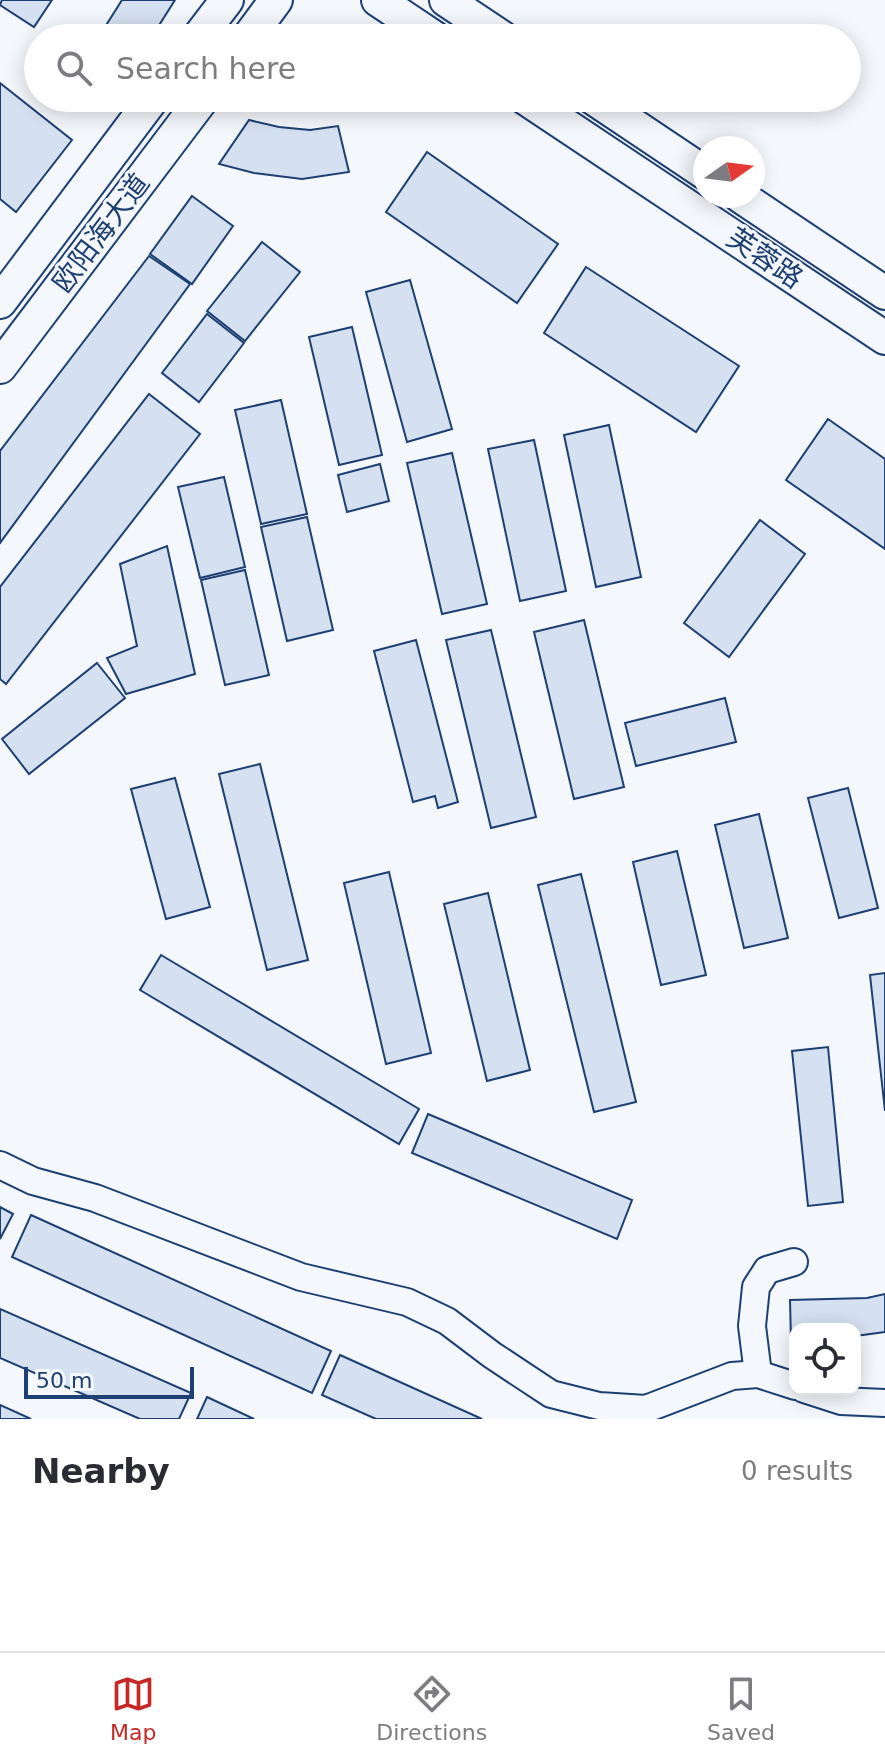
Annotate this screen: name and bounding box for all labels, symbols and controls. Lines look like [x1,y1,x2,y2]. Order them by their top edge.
search box [24,24,861,112]
icon: search [52,46,96,90]
text: Search here [116,51,296,86]
north arrow [693,136,765,208]
street label: 欧阳海大道 [46,167,156,299]
street label: 芙蓉路 [721,221,809,295]
map controls [789,1323,861,1395]
button: locate [789,1323,861,1395]
scale bar [24,1363,194,1399]
text: 50 m [36,1368,92,1393]
text: Nearby [32,1451,170,1491]
text: 0 results [741,1456,853,1486]
tab: Map [110,1672,156,1745]
tab: Directions [376,1672,487,1745]
tab: Saved [707,1672,775,1745]

